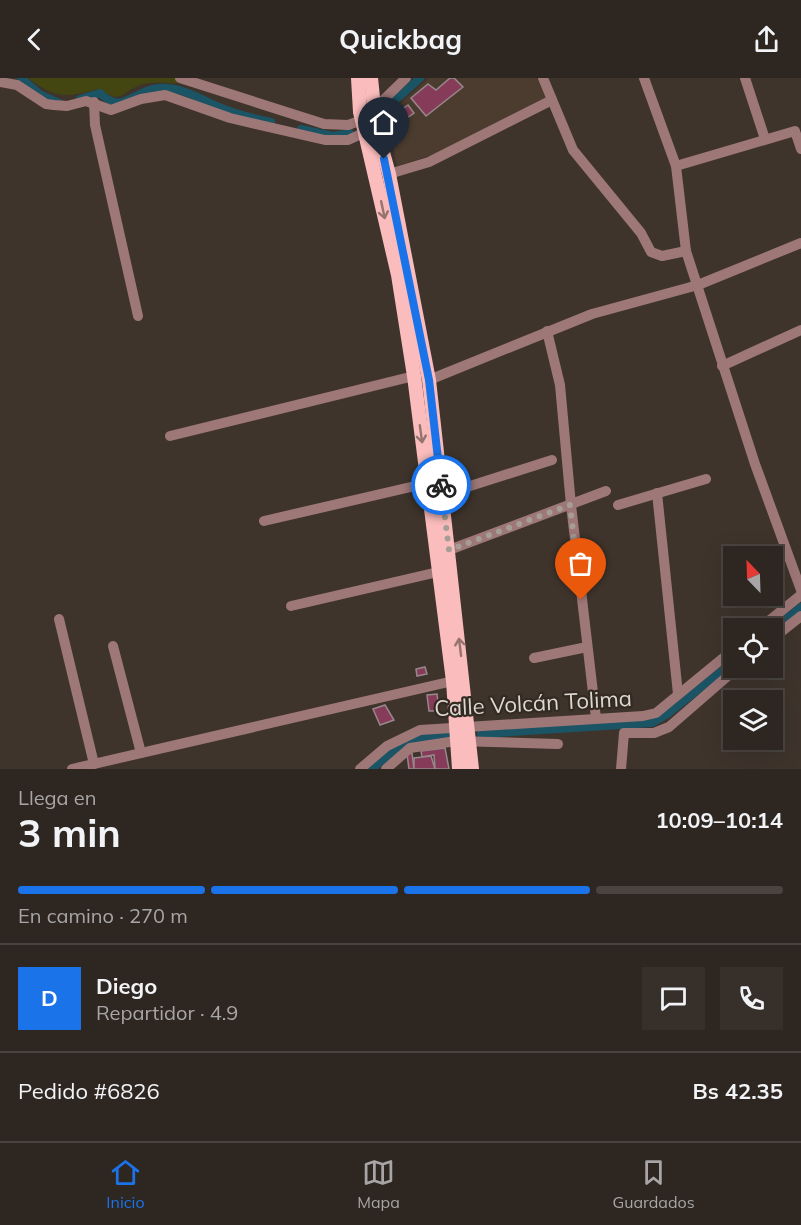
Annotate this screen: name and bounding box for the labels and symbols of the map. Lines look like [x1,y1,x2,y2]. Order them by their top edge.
pin [358,97,409,159]
one-way arrow [378,200,390,219]
one-way arrow [416,424,427,443]
courier [411,455,471,515]
pin [555,538,606,600]
north arrow [723,546,783,606]
one-way arrow [454,638,465,658]
street label: Calle Volcán Tolima [433,684,633,722]

